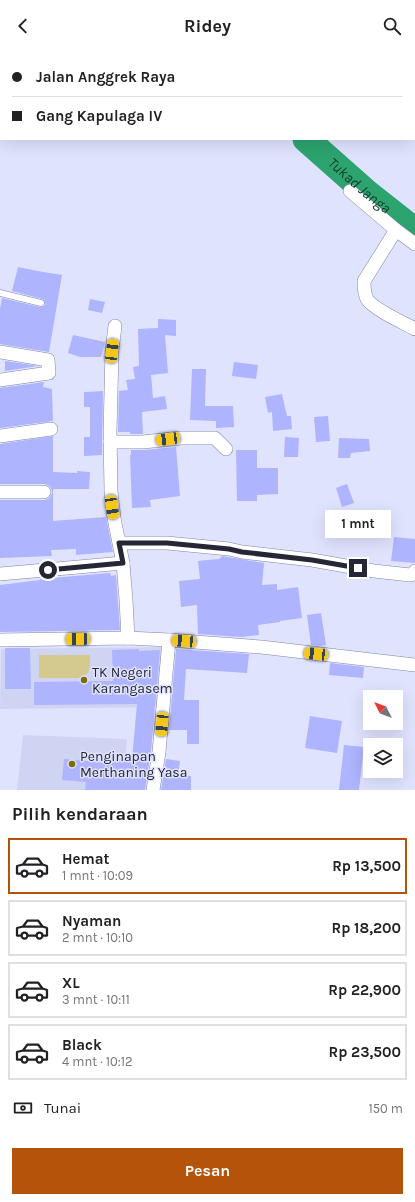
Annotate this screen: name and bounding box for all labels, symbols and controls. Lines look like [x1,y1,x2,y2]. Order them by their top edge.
icon: back [12,15,34,37]
text: Ridey [184,15,231,37]
icon: search [381,15,403,37]
text: Jalan Anggrek Raya [36,68,175,86]
text: Gang Kapulaga IV [36,107,162,125]
water label: Tukad Janga [324,154,395,217]
car [105,338,119,364]
car [155,432,181,446]
car [104,494,120,520]
callout: 1 mnt [325,510,391,538]
text: 1 mnt [341,516,375,531]
route end [349,559,367,577]
route start [39,561,57,579]
car [66,633,90,645]
car [172,634,196,648]
car [303,647,329,661]
place label: TK Negeri Karangasem [92,664,173,697]
marker: TK Negeri Karangasem [79,675,89,685]
north arrow [363,690,403,730]
map controls [363,690,403,778]
car [155,712,169,736]
button: layers [363,738,403,778]
place label: Penginapan Merthaning Yasa [80,748,187,781]
marker: Penginapan Merthaning Yasa [67,759,77,769]
text: Pilih kendaraan [12,803,148,825]
icon: car [14,848,50,884]
text: Hemat [62,850,109,868]
text: Rp 13,500 [332,857,401,875]
text: 1 mnt · 10:09 [62,868,133,883]
icon: car [14,910,50,946]
text: Nyaman [62,912,121,930]
text: Rp 18,200 [332,919,401,937]
text: 2 mnt · 10:10 [62,930,133,945]
icon: car [14,972,50,1008]
text: XL [62,974,80,992]
text: Rp 22,900 [328,981,401,999]
text: 3 mnt · 10:11 [62,992,130,1007]
icon: car [14,1034,50,1070]
text: Black [62,1036,102,1054]
text: Rp 23,500 [328,1043,401,1061]
text: 4 mnt · 10:12 [62,1054,133,1069]
icon: cash [12,1097,34,1119]
text: Tunai [44,1099,81,1117]
text: 150 m [368,1101,403,1116]
button: Pesan [12,1148,403,1194]

